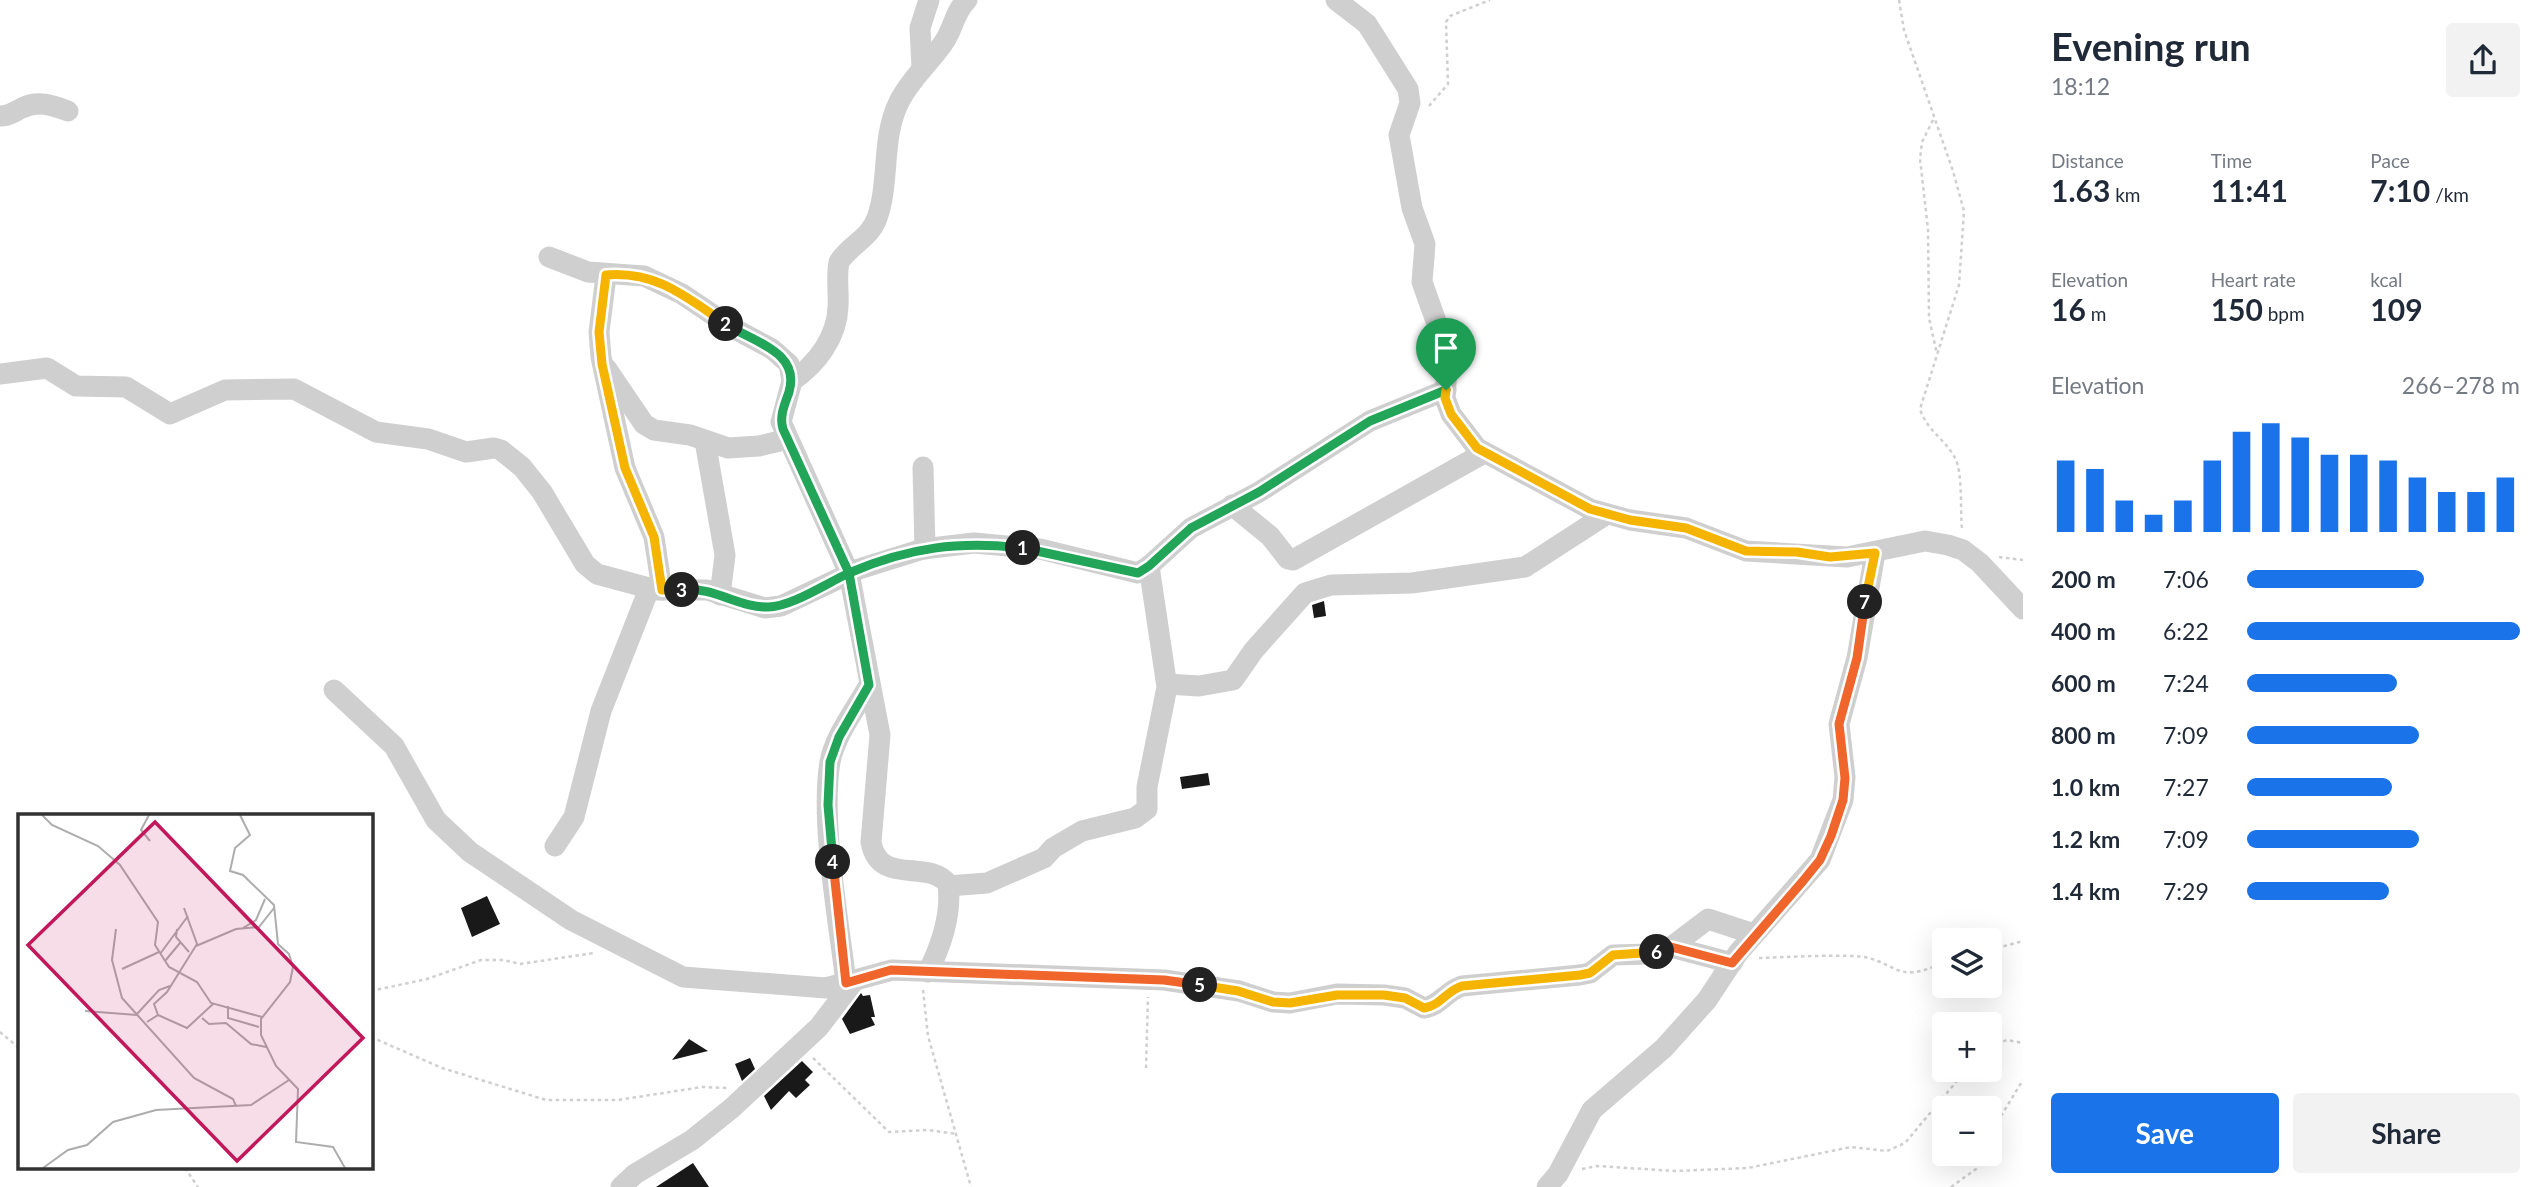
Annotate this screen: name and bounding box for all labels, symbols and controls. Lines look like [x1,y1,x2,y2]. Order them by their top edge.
text: Evening run [2051,23,2251,69]
button: share [2446,23,2520,97]
text: 18:12 [2051,72,2110,100]
text: Distance [2051,149,2124,172]
text: Time [2211,149,2252,172]
text: Pace [2370,149,2410,172]
text: 1.63 [2051,172,2110,208]
text: 11:41 [2211,172,2288,208]
text: 7:10 [2370,172,2430,208]
text: km [2110,183,2140,206]
text: /km [2430,183,2469,206]
text: Elevation [2051,268,2128,291]
text: Heart rate [2211,268,2296,291]
text: kcal [2370,268,2402,291]
text: 16 [2051,291,2086,327]
text: 150 [2211,291,2263,327]
text: 109 [2370,291,2423,327]
text: m [2086,302,2106,325]
text: bpm [2263,302,2305,325]
pin: 2 [708,306,744,342]
text: 2 [720,312,731,335]
pin [1416,318,1476,390]
icon: arrive [1427,329,1465,367]
text: Elevation [2051,371,2144,399]
text: 266–278 m [2402,371,2520,399]
pin: 1 [1006,530,1040,566]
text: 1 [1017,536,1028,559]
text: 200 m [2051,565,2116,593]
text: 7:06 [2163,565,2209,593]
pin: 3 [664,572,700,608]
text: 3 [676,578,687,601]
pin: 7 [1848,584,1882,620]
text: 7 [1859,590,1870,613]
text: 400 m [2051,617,2116,645]
text: 6:22 [2163,617,2209,645]
text: 600 m [2051,669,2116,697]
text: 7:24 [2163,669,2209,697]
text: 800 m [2051,721,2116,749]
text: 7:09 [2163,721,2209,749]
text: 1.0 km [2051,773,2120,801]
text: 7:27 [2163,773,2209,801]
inset map [18,814,373,1170]
text: 1.2 km [2051,825,2120,853]
text: 7:09 [2163,825,2209,853]
pin: 4 [816,844,850,880]
text: 4 [827,850,838,873]
text: 1.4 km [2051,877,2120,905]
text: 7:29 [2163,877,2209,905]
map controls [1932,928,2002,1166]
button: layers [1932,928,2002,998]
pin: 6 [1640,934,1674,970]
text: 6 [1651,940,1662,963]
pin: 5 [1182,968,1218,1002]
text: 5 [1194,973,1205,996]
button: + [1932,1012,2002,1082]
button: Save [2051,1093,2279,1173]
button: Share [2293,1093,2520,1173]
button: − [1932,1096,2002,1166]

